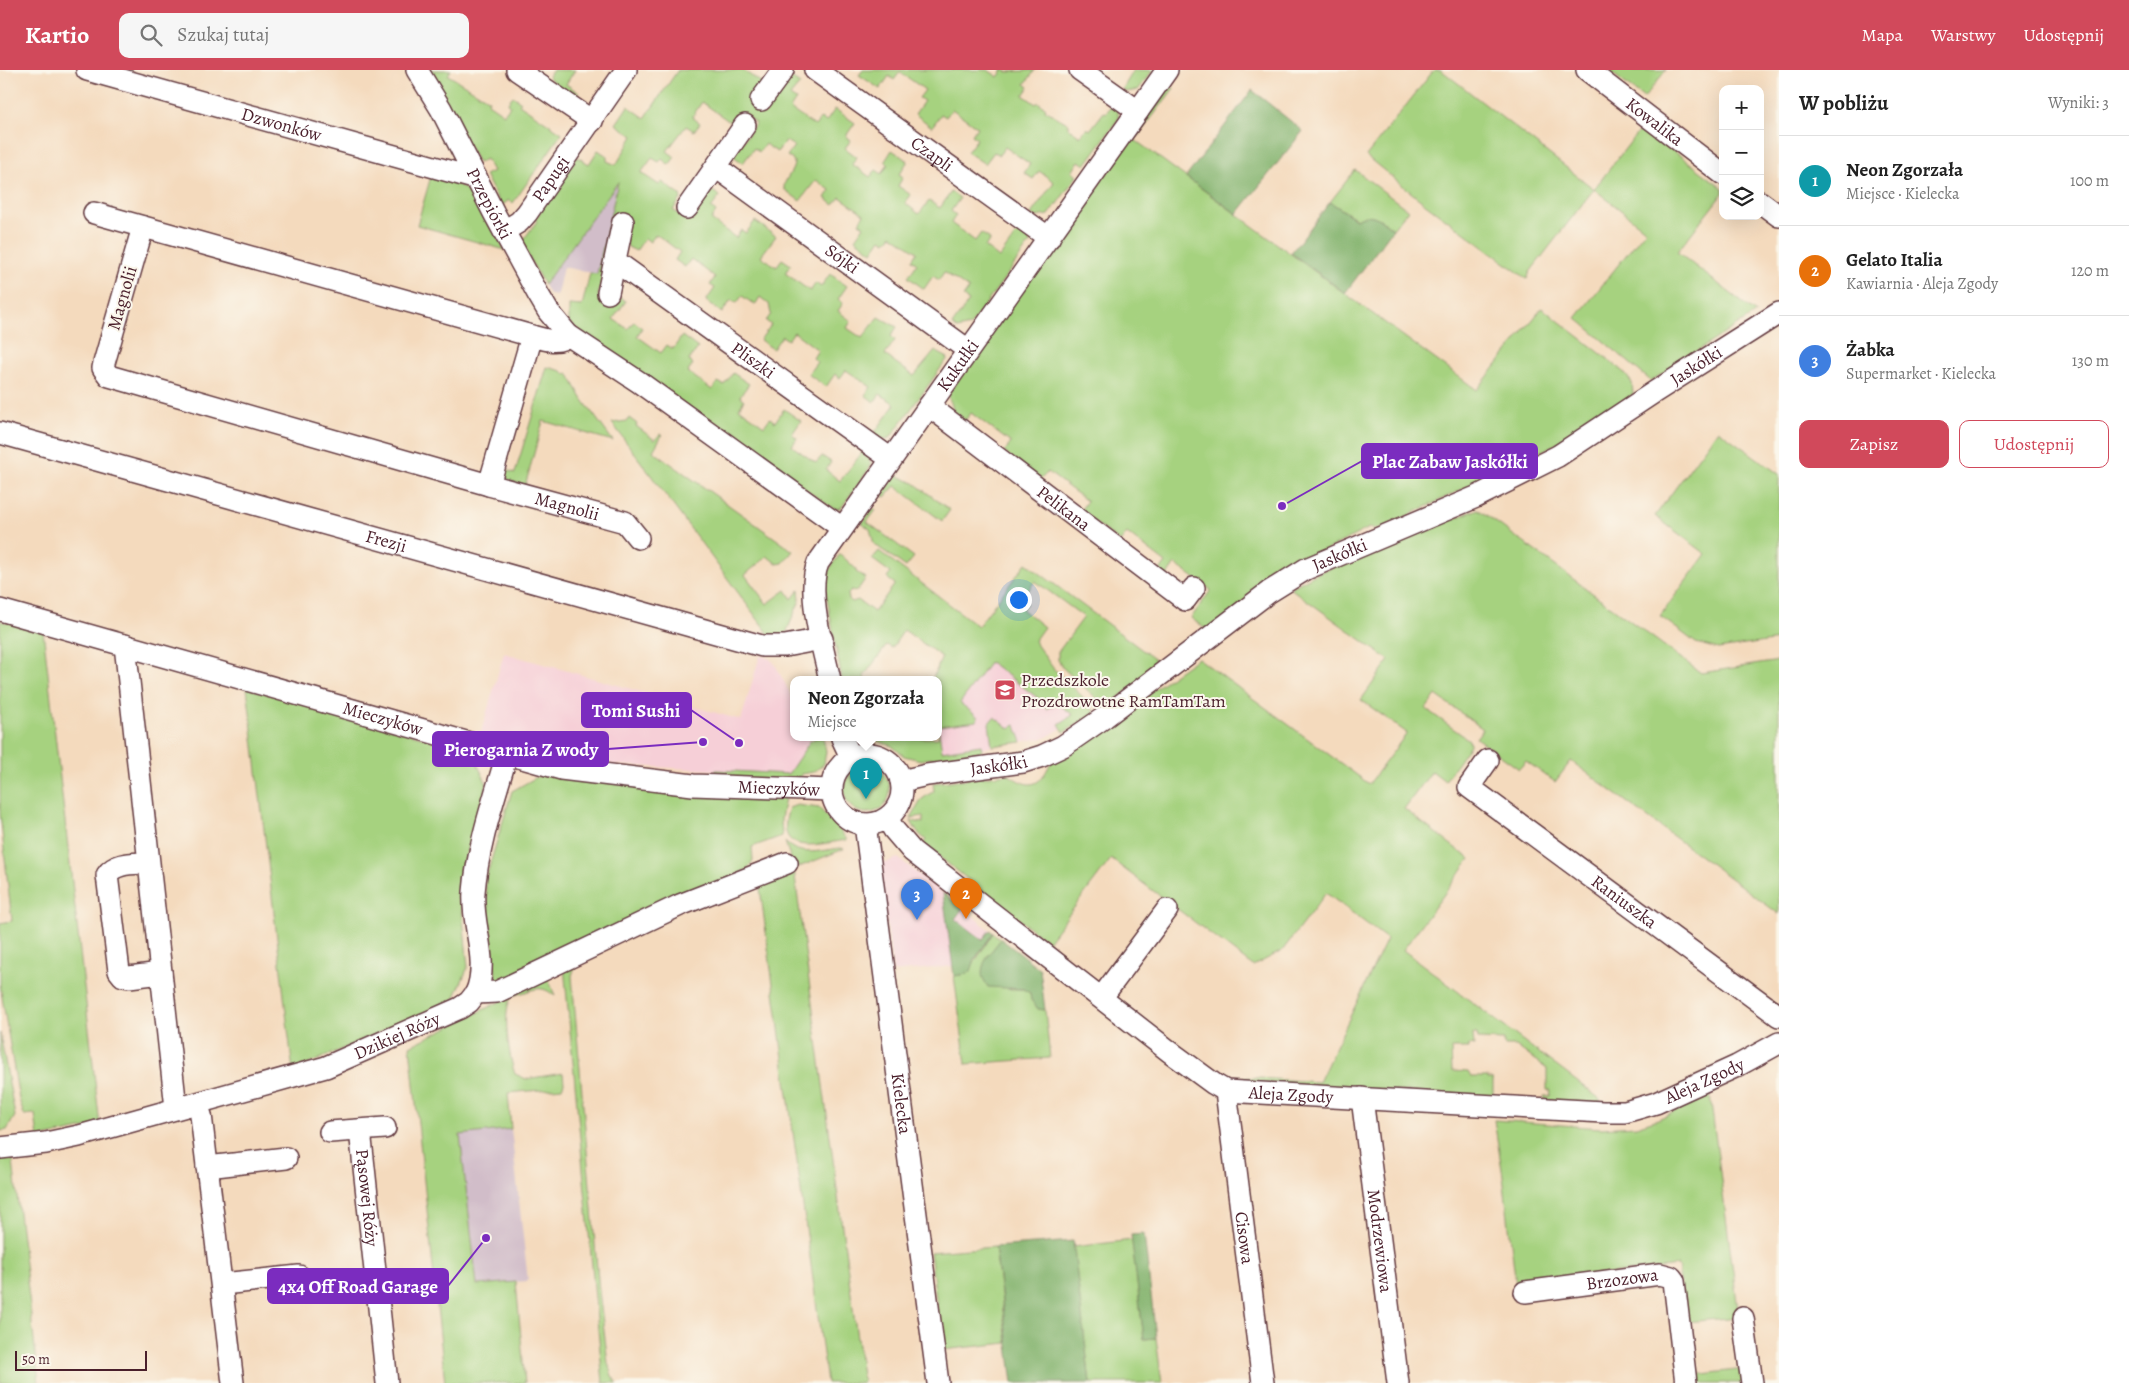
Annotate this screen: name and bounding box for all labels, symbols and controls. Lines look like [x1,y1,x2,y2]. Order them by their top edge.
search box [119,13,469,58]
text: Kartio [25,19,89,51]
icon: search [137,21,165,49]
text: Szukaj tutaj [177,22,269,48]
text: Mapa [1862,23,1903,47]
text: Warstwy [1931,23,1995,47]
text: Udostępnij [2023,23,2104,47]
map controls [1719,85,1764,220]
button: + [1719,85,1764,130]
text: W pobliżu [1799,89,1888,117]
street label: Kowalika [1621,92,1689,152]
text: Wyniki: 3 [2048,92,2109,114]
street label: Dzwonków [239,102,325,147]
button: − [1719,130,1764,175]
street label: Czapli [906,131,958,177]
street label: Papugi [526,151,575,207]
text: Neon Zgorzała [1846,157,1963,183]
street label: Przepiórki [461,164,518,244]
text: 1 [1812,170,1818,192]
text: 100 m [2070,170,2109,192]
button: layers [1719,175,1764,220]
text: Miejsce · Kielecka [1846,183,1959,205]
street label: Sójki [820,238,864,279]
text: Gelato Italia [1846,247,1943,273]
text: 2 [1811,260,1819,282]
text: 120 m [2071,260,2109,282]
street label: Magnolii [101,263,143,333]
text: Kawiarnia · Aleja Zgody [1846,273,1998,295]
street label: Kukułki [931,335,984,396]
street label: Pliszki [726,336,780,384]
text: Żabka [1846,337,1895,363]
street label: Jaskółki [1665,340,1727,391]
text: 3 [1812,350,1818,372]
text: 130 m [2072,350,2109,372]
text: Supermarket · Kielecka [1846,363,1996,385]
button: Zapisz [1799,420,1949,468]
button: Udostępnij [1959,420,2109,468]
callout: Plac Zabaw Jaskółki [1362,444,1537,478]
text: Plac Zabaw Jaskółki [1372,449,1528,475]
street label: Pelikana [1032,480,1096,537]
street label: Magnolii [532,486,602,526]
street label: Frezji [363,524,409,558]
street label: Jaskółki [1308,533,1371,577]
your location [1006,587,1032,613]
place label: Przedszkole Prozdrowotne RamTamTam [1021,668,1226,713]
popup [790,676,942,741]
school or university icon: Przedszkole Prozdrowotne RamTamTam [993,678,1017,702]
text: Neon Zgorzała [807,685,925,711]
callout: Tomi Sushi [582,693,691,727]
street label: Mieczyków [340,696,426,741]
text: Tomi Sushi [592,698,681,724]
text: Miejsce [807,711,857,733]
callout: Pierogarnia Z wody [433,732,608,766]
text: Pierogarnia Z wody [444,737,600,763]
street label: Jaskółki [969,749,1031,781]
pin: 1 [850,758,882,799]
street label: Mieczyków [737,775,821,802]
street label: Raniuszka [1586,869,1663,934]
pin: 2 [950,878,982,919]
pin: 3 [901,879,933,920]
street label: Dzikiej Róży [350,1006,445,1065]
street label: Aleja Zgody [1660,1052,1749,1110]
street label: Kielecka [886,1072,917,1136]
street label: Aleja Zgody [1247,1080,1335,1109]
street label: Pąsowej Róży [350,1148,384,1249]
street label: Modrzewiowa [1362,1188,1399,1295]
street label: Cisowa [1229,1210,1260,1266]
street label: Brzozowa [1585,1262,1660,1296]
callout: 4x4 Off Road Garage [268,1269,448,1303]
text: 4x4 Off Road Garage [278,1274,438,1300]
scale bar [15,1348,148,1371]
text: 50 m [22,1350,50,1369]

